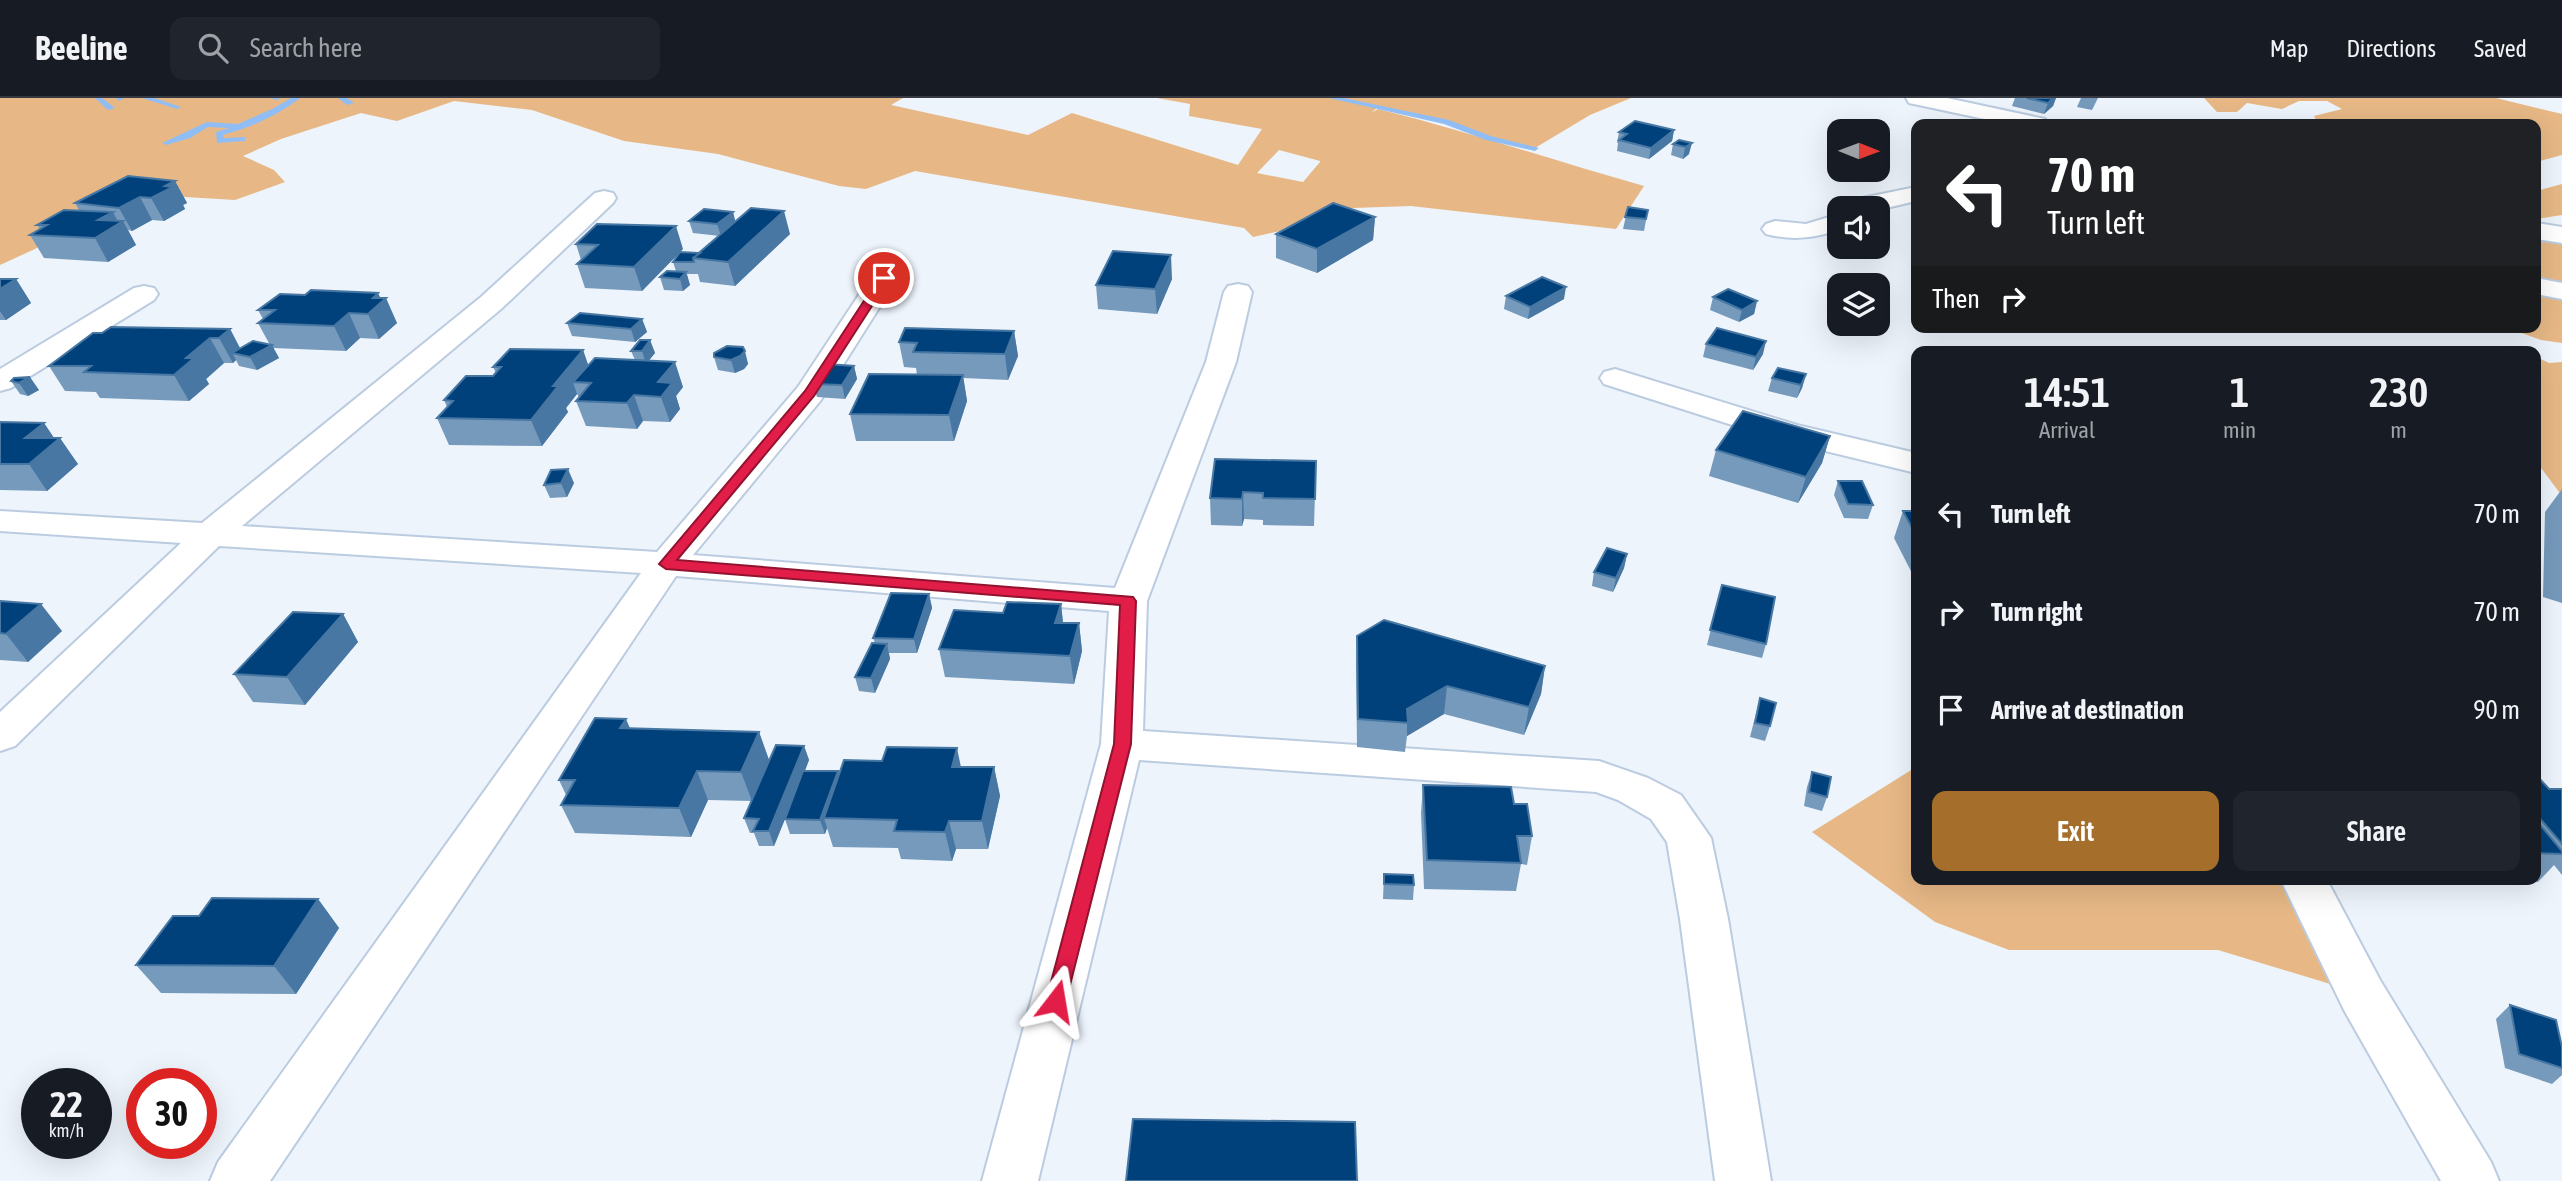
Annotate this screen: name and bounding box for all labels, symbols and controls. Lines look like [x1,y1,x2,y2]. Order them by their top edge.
search box [170,17,660,80]
text: Beeline [35,29,128,67]
icon: search [194,29,232,67]
text: Search here [250,33,362,63]
text: Map [2270,35,2308,62]
text: Directions [2346,35,2436,62]
text: Saved [2474,35,2527,62]
north arrow [1827,119,1890,182]
map controls [1827,119,1890,336]
text: 70 m [2047,146,2135,202]
icon: left [1932,147,2023,238]
button: sound [1827,196,1890,259]
text: Turn left [2047,204,2145,241]
pin [854,248,914,308]
icon: arrive [865,259,903,297]
button: layers [1827,273,1890,336]
icon: right [1994,280,2032,318]
text: Then [1932,284,1980,314]
text: 14:51 [2024,368,2110,416]
text: 1 [2230,368,2249,416]
text: 230 [2369,368,2428,416]
text: Arrival [2039,417,2095,443]
text: min [2223,417,2256,443]
text: m [2390,417,2407,443]
icon: left [1932,495,1970,533]
text: Turn left [1991,499,2071,529]
text: 70 m [2473,499,2520,529]
icon: right [1932,593,1970,631]
text: Turn right [1991,597,2082,627]
text: 70 m [2473,597,2520,627]
icon: arrive [1932,691,1970,729]
text: Arrive at destination [1991,695,2184,725]
text: 90 m [2473,695,2520,725]
button: Exit [1932,791,2219,871]
button: Share [2233,791,2520,871]
position arrow [1019,964,1093,1038]
speed limit sign: 30 [126,1068,217,1159]
text: 22 [50,1084,83,1124]
text: km/h [49,1120,84,1141]

